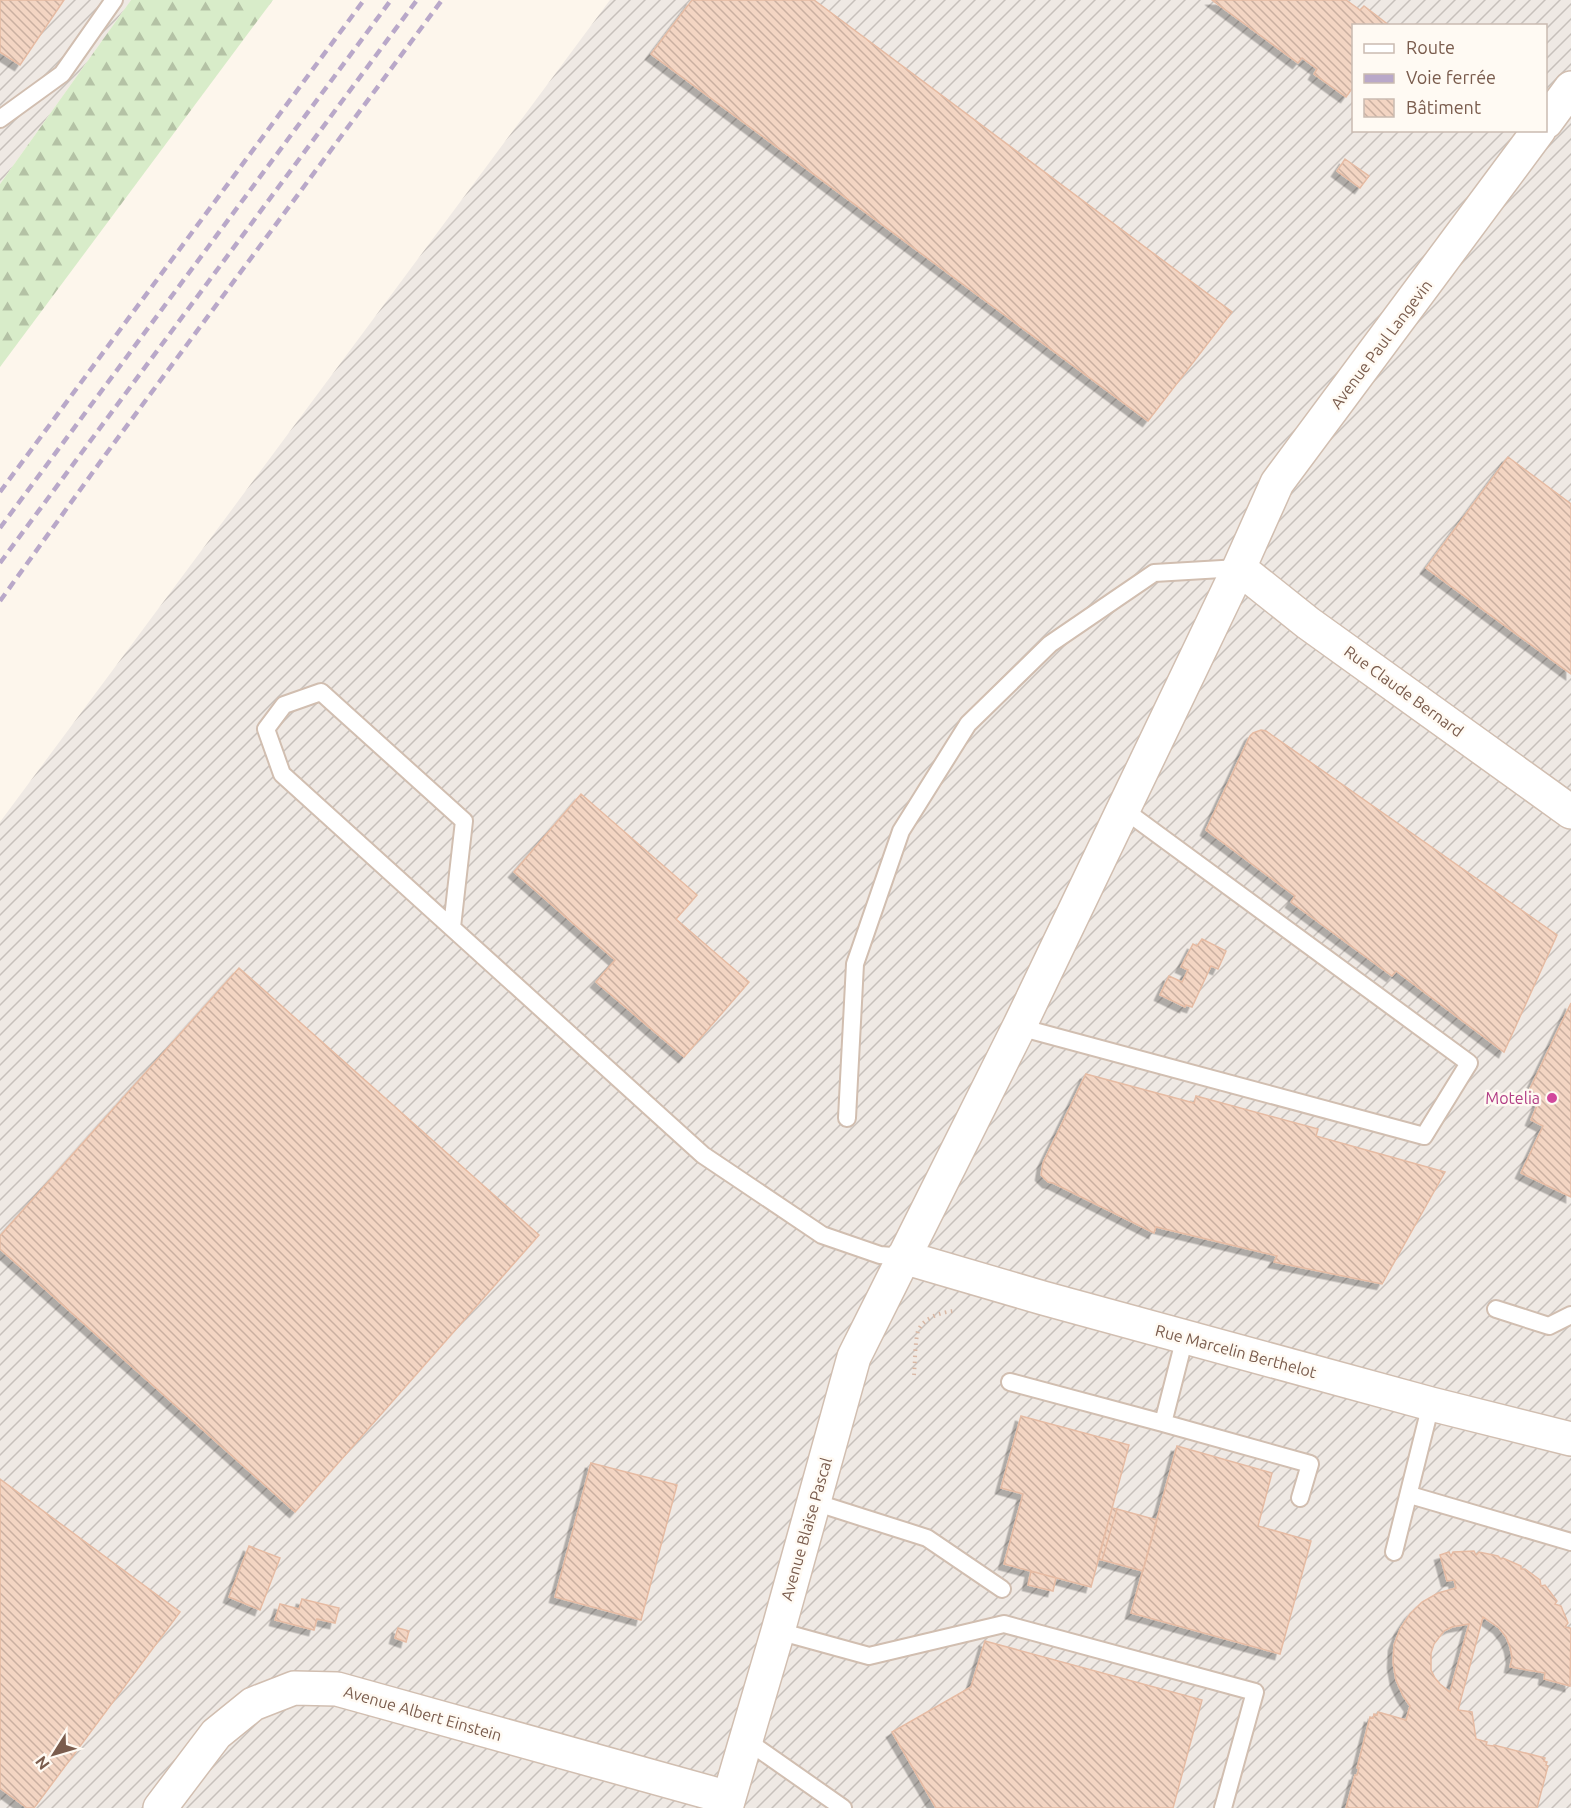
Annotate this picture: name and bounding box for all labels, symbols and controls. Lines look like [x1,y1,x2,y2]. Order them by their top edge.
legend [1352,24,1547,132]
text: Route [1406,37,1455,57]
text: Voie ferrée [1406,67,1496,87]
text: Bâtiment [1406,97,1481,117]
street label: Avenue Paul Langevin [1327,276,1435,412]
street label: Rue Claude Bernard [1341,642,1467,740]
place label: Motelia [1485,1089,1540,1107]
marker: Motelia [1545,1091,1559,1105]
street label: Rue Marcelin Berthelot [1153,1321,1319,1381]
street label: Avenue Blaise Pascal [777,1455,835,1603]
street label: Avenue Albert Einstein [342,1682,504,1744]
north arrow [24,1724,84,1784]
text: N [31,1753,53,1773]

